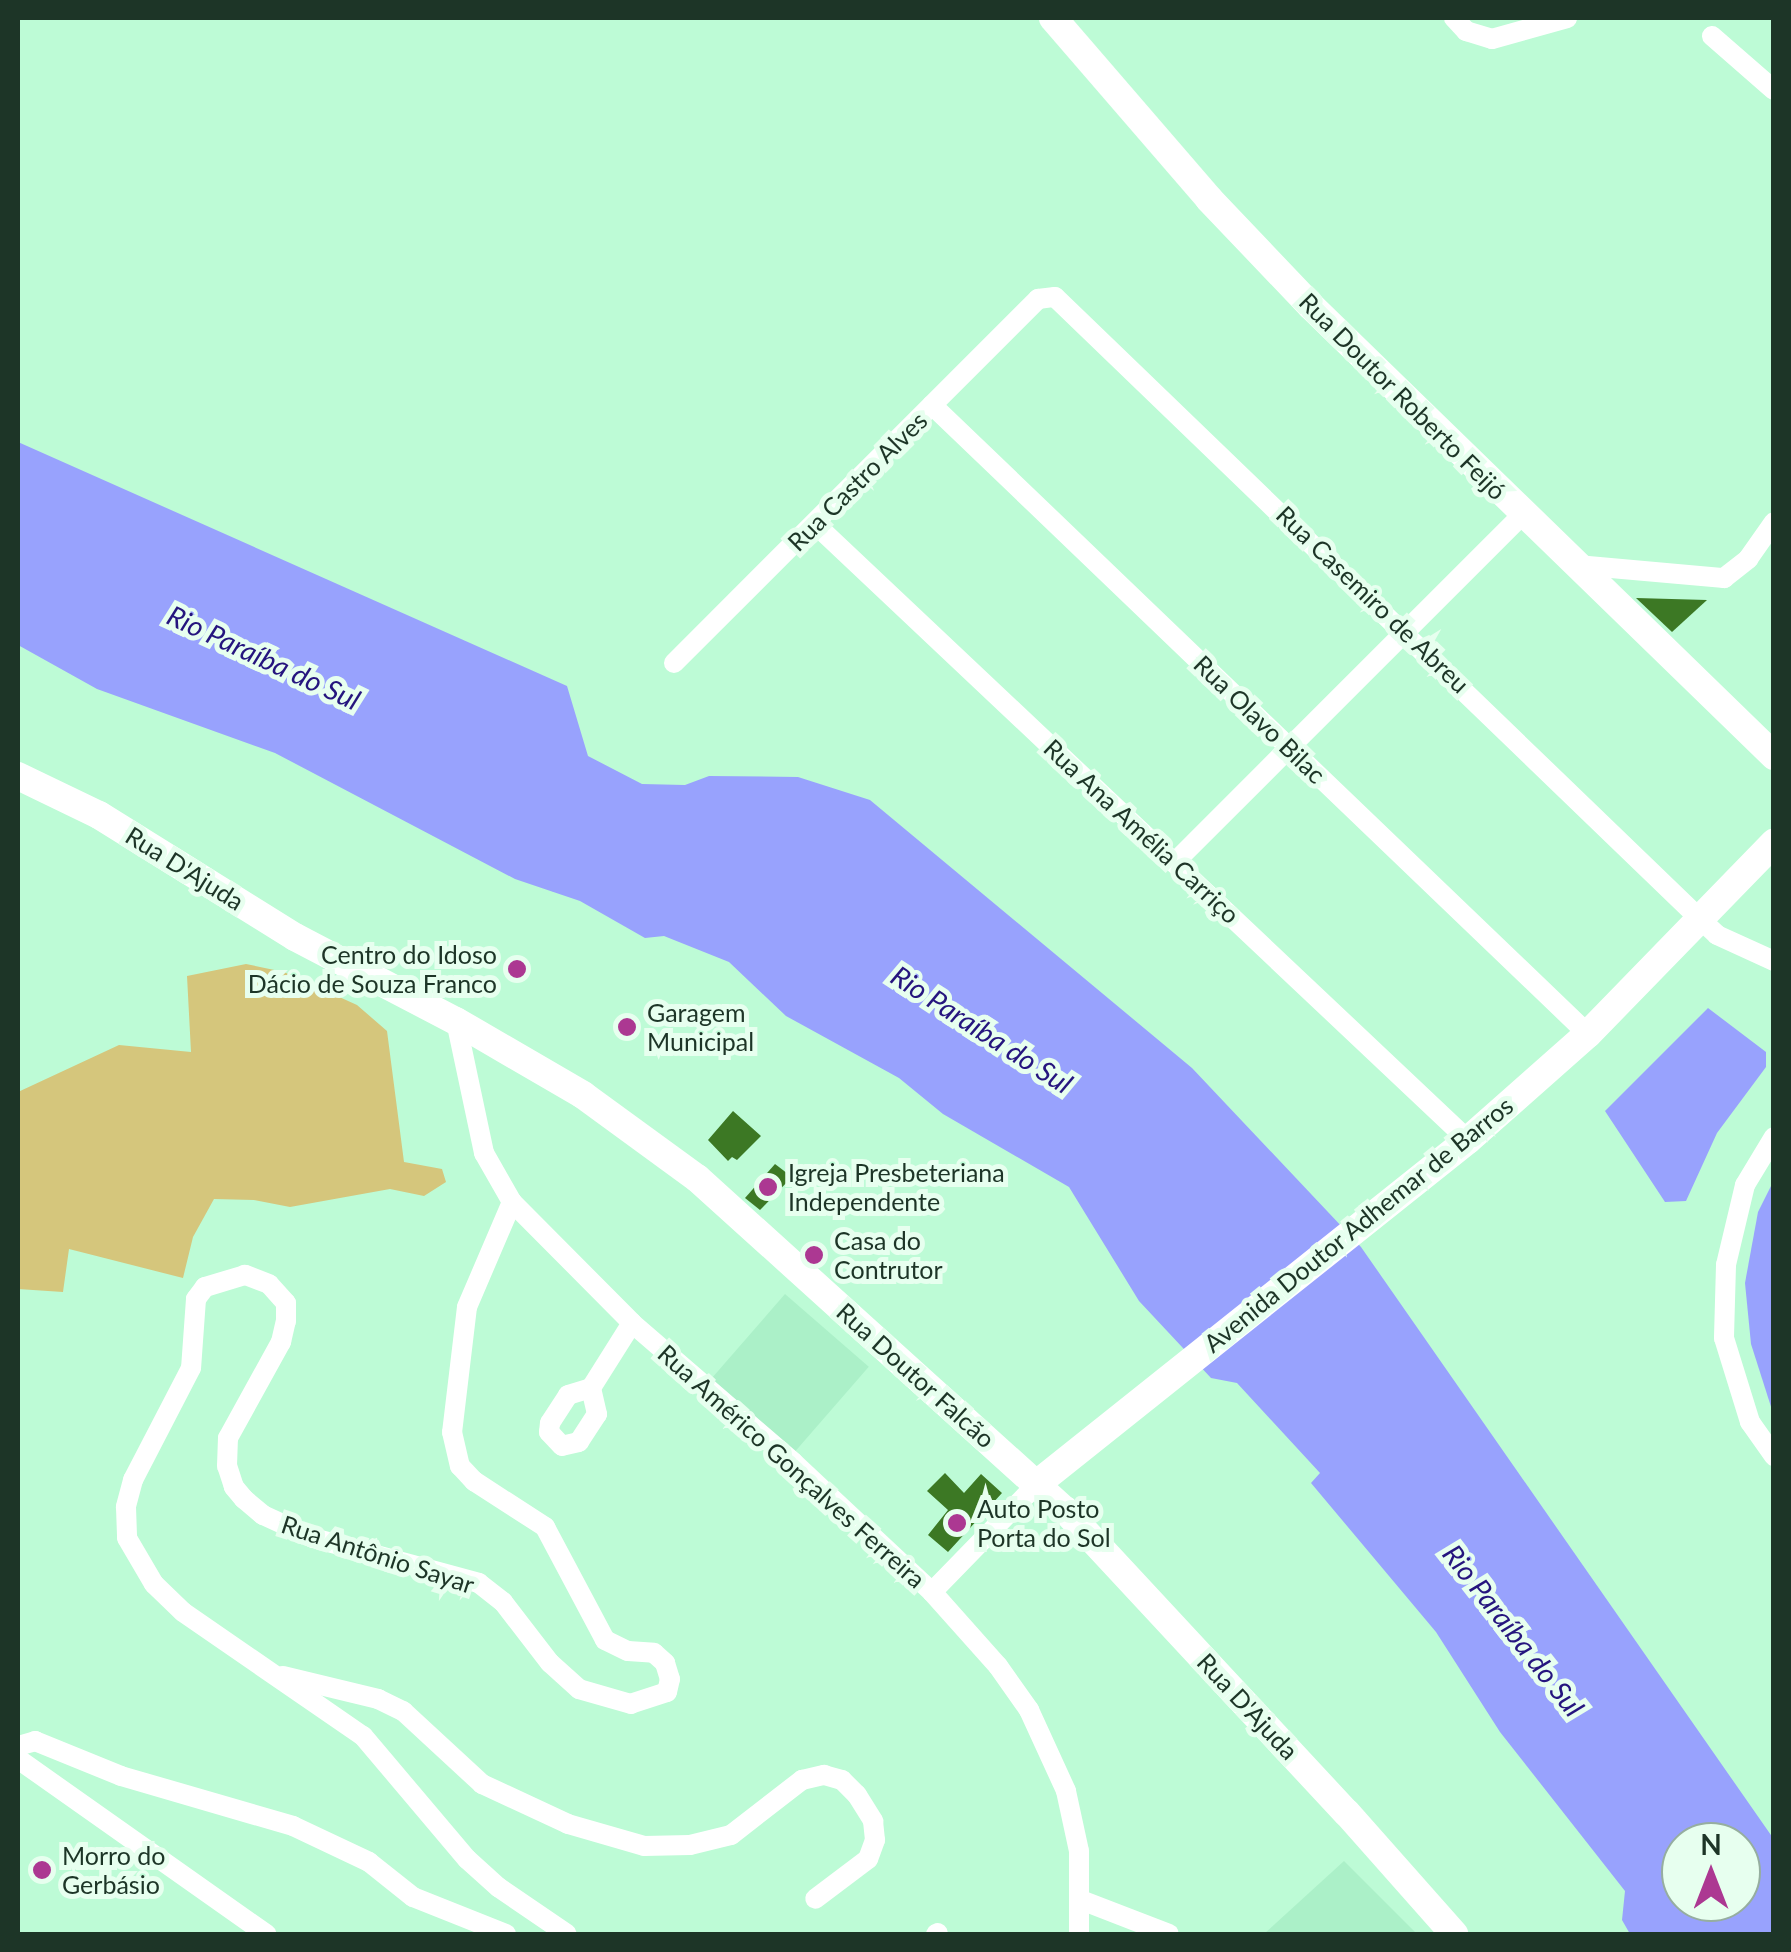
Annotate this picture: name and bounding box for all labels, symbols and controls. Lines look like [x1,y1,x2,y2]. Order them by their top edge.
street label: Rua Doutor Roberto Feijó [1293,286,1513,506]
street label: Rua Castro Alves [781,405,933,557]
street label: Rua Casemiro de Abreu [1270,499,1476,699]
water label: Rio Paraíba do Sul [162,598,366,716]
street label: Rua Olavo Bilac [1188,649,1332,789]
street label: Rua Ana Amélia Carriço [1037,732,1247,930]
street label: Rua D'Ajuda [120,820,250,916]
place label: Centro do Idoso Dácio de Souza Franco [248,940,497,999]
marker: Centro do Idoso Dácio de Souza Franco [506,958,528,980]
water label: Rio Paraíba do Sul [885,958,1079,1100]
place label: Garagem Municipal [647,998,754,1057]
marker: Garagem Municipal [616,1016,638,1038]
street label: Avenida Doutor Adhemar de Barros [1197,1089,1519,1359]
place label: Igreja Presbeteriana Independente [788,1158,1005,1217]
marker: Igreja Presbeteriana Independente [757,1176,779,1198]
place label: Casa do Contrutor [834,1226,943,1285]
marker: Casa do Contrutor [803,1244,825,1266]
street label: Rua Doutor Falcão [831,1296,1001,1454]
street label: Rua Américo Gonçalves Ferreira [652,1338,932,1594]
place label: Auto Posto Porta do Sol [977,1494,1111,1553]
street label: Rua Antônio Sayar [277,1509,479,1599]
marker: Auto Posto Porta do Sol [946,1512,968,1534]
water label: Rio Paraíba do Sul [1436,1537,1592,1723]
street label: Rua D'Ajuda [1191,1647,1305,1765]
north arrow [1661,1822,1761,1922]
text: N [1700,1827,1722,1861]
place label: Morro do Gerbásio [62,1841,165,1900]
marker: Morro do Gerbásio [31,1859,53,1881]

